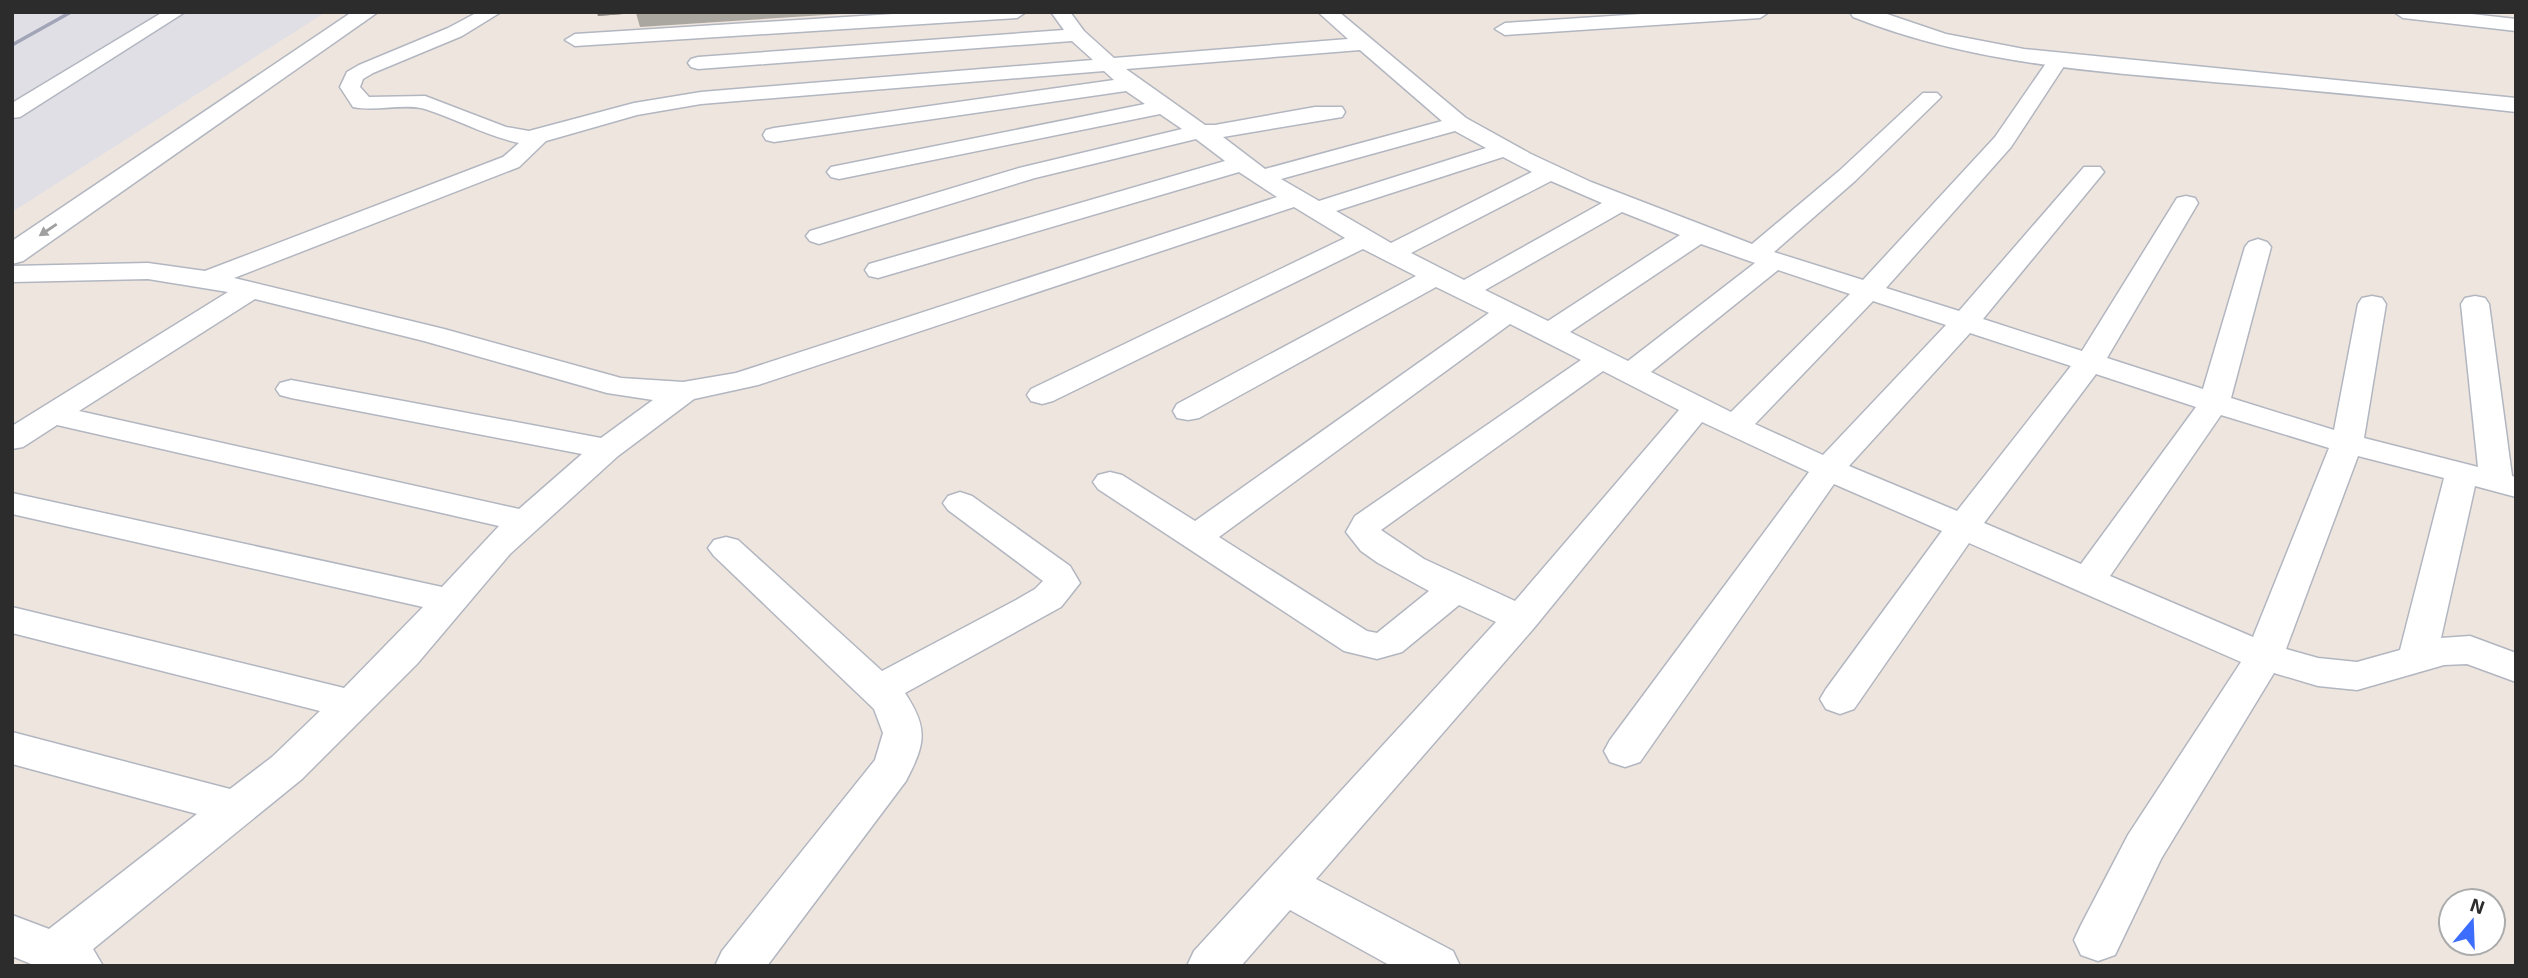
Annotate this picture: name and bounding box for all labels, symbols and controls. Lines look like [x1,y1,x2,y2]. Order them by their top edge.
one-way arrow [38,224,58,237]
north arrow [2437,887,2507,957]
text: N [2467,892,2488,919]

